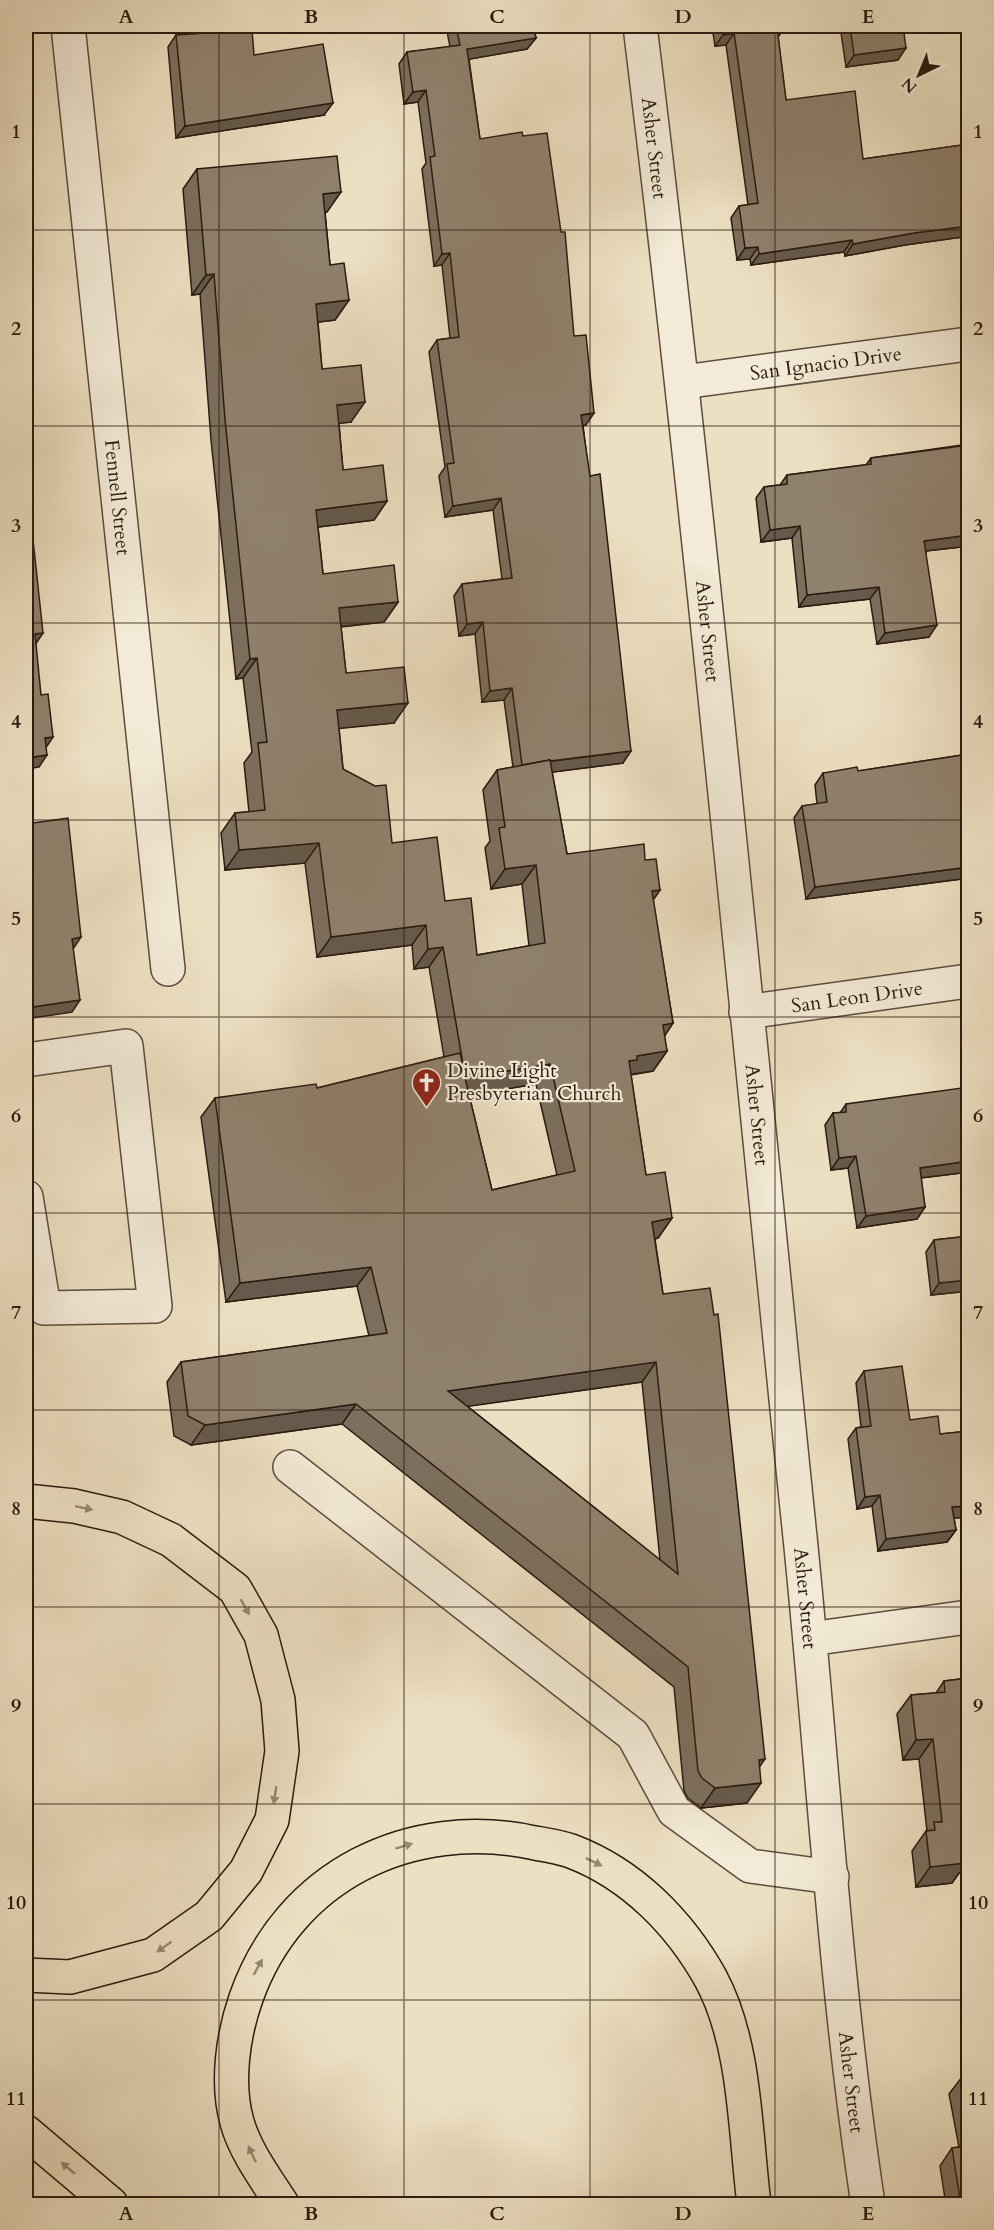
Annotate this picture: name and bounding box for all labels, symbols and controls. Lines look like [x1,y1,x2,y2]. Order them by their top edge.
text: A [118,3,134,30]
text: B [304,3,318,30]
text: C [489,3,505,30]
text: D [674,3,692,30]
text: E [862,3,874,30]
north arrow [889,45,949,105]
text: N [897,72,922,98]
street label: Asher Street [635,96,674,201]
text: 1 [11,118,21,145]
text: 1 [973,118,983,145]
text: 2 [11,315,21,342]
text: 2 [973,315,983,342]
street label: San Ignacio Drive [748,340,903,387]
street label: Fennell Street [98,438,137,557]
text: 3 [11,512,21,539]
text: 3 [973,512,983,539]
street label: Asher Street [689,579,726,684]
text: 4 [11,708,21,735]
text: 4 [973,708,983,735]
text: 5 [11,905,21,932]
text: 5 [973,905,983,932]
street label: San Leon Drive [789,974,925,1020]
place label: Divine Light Presbyterian Church [447,1057,622,1107]
street label: Asher Street [738,1063,776,1167]
church icon: Divine Light Presbyterian Church [410,1066,442,1108]
text: 6 [11,1102,21,1129]
text: 6 [973,1102,983,1129]
text: 7 [11,1299,21,1326]
text: 7 [973,1299,983,1326]
text: 8 [11,1495,21,1522]
text: 8 [973,1495,983,1522]
one-way arrow [74,1504,93,1514]
street label: Asher Street [787,1546,824,1651]
one-way arrow [240,1599,251,1615]
text: 9 [11,1692,21,1719]
text: 9 [973,1692,983,1719]
one-way arrow [271,1786,280,1805]
one-way arrow [395,1841,413,1850]
one-way arrow [585,1857,602,1867]
text: 10 [6,1889,26,1916]
text: 10 [968,1889,988,1916]
one-way arrow [157,1941,173,1953]
one-way arrow [253,1959,264,1975]
street label: Asher Street [832,2030,871,2135]
text: 11 [6,2085,26,2112]
text: 11 [968,2085,988,2112]
one-way arrow [248,2145,257,2162]
one-way arrow [61,2162,76,2175]
text: A [118,2200,134,2227]
text: B [304,2200,318,2227]
text: C [489,2200,505,2227]
text: D [674,2200,692,2227]
text: E [862,2200,874,2227]

